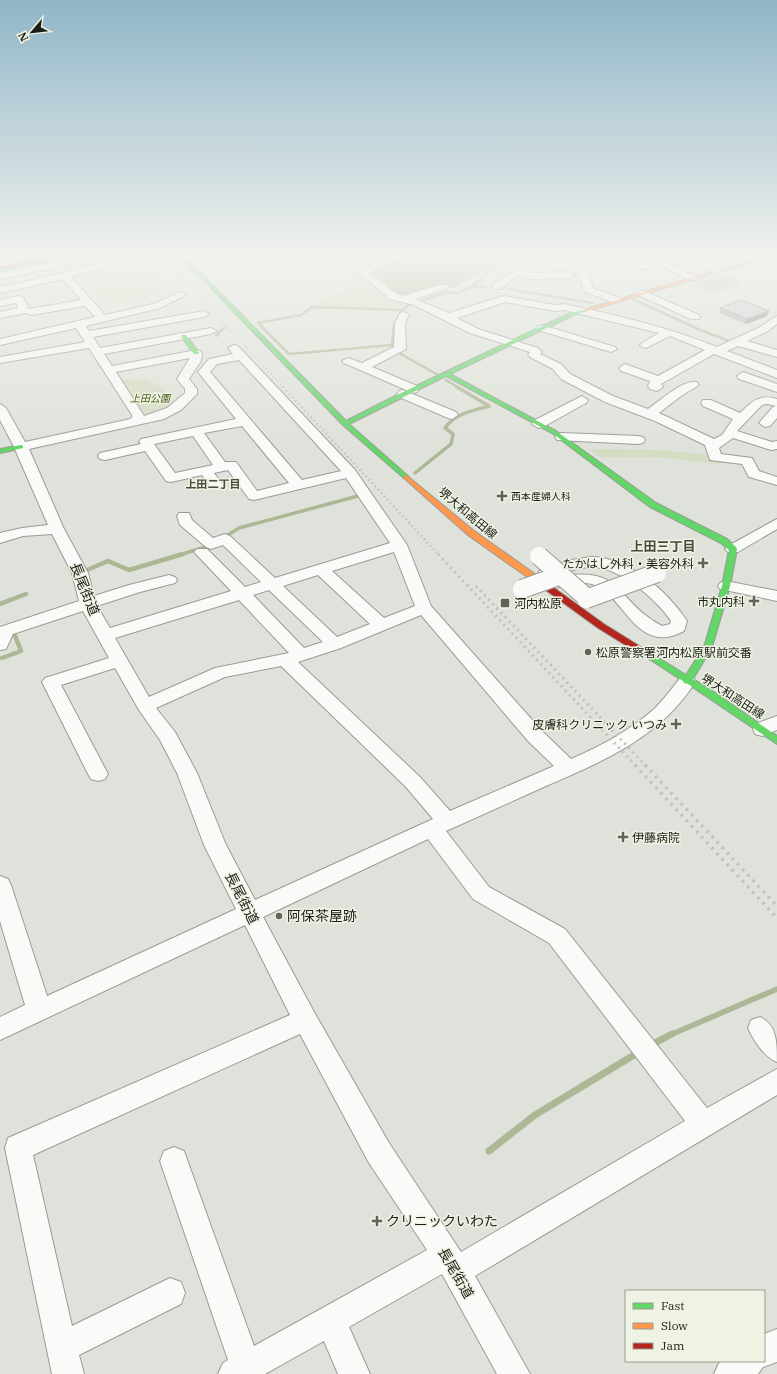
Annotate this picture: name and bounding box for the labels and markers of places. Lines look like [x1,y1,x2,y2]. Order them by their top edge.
marker: 西本産婦人科 [496,490,508,502]
place label: 西本産婦人科 [511,490,571,503]
place label: たかはし外科・美容外科 [562,556,694,571]
marker: たかはし外科・美容外科 [697,557,709,569]
place label: 市丸内科 [697,594,745,609]
marker: 市丸内科 [748,595,760,607]
place label: 河内松原 [514,596,562,611]
marker: 河内松原 [499,597,511,609]
place label: 松原警察署河内松原駅前交番 [596,645,752,660]
marker: 松原警察署河内松原駅前交番 [583,647,593,657]
place label: 皮膚科クリニック いつみ [532,717,667,732]
marker: 皮膚科クリニック いつみ [670,718,682,730]
place label: 伊藤病院 [632,830,680,845]
marker: 伊藤病院 [617,831,629,843]
place label: 阿保茶屋跡 [287,907,357,925]
marker: 阿保茶屋跡 [274,911,284,921]
place label: クリニックいわた [386,1212,498,1230]
marker: クリニックいわた [371,1215,383,1227]

